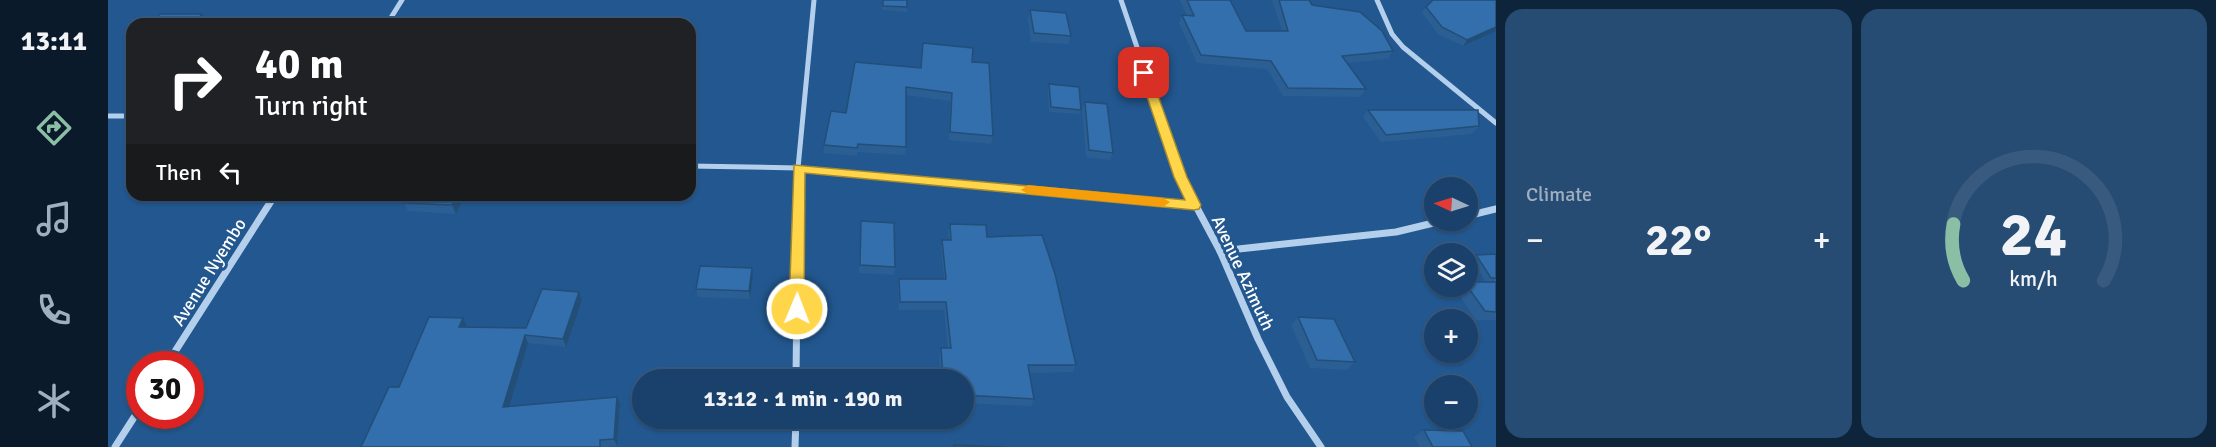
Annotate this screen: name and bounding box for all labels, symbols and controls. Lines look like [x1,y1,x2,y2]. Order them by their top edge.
text: 13:11 [21,25,87,58]
text: 40 m [255,39,344,90]
icon: right [156,42,234,120]
pin [1118,47,1169,98]
icon: arrive [1127,56,1160,89]
text: Turn right [255,90,368,123]
icon: directions [33,107,75,149]
icon: left [214,156,247,189]
text: Then [156,159,202,186]
north arrow [1424,177,1478,231]
map controls [1424,177,1478,429]
text: Climate [1526,182,1592,207]
text: 24 [2000,196,2067,273]
icon: music [33,198,75,240]
street label: Avenue Azimuth [1207,212,1279,334]
text: 22° [1645,213,1712,268]
street label: Avenue Nyembo [167,214,251,330]
text: − [1526,220,1544,261]
text: + [1813,220,1830,261]
button: layers [1424,243,1478,297]
text: km/h [2009,266,2058,292]
position arrow [765,277,829,341]
icon: phone [33,289,75,331]
button: + [1424,309,1478,363]
speed limit sign: 30 [126,351,204,429]
button: − [1424,375,1478,429]
icon: climate [33,380,75,422]
text: 13:12 · 1 min · 190 m [703,385,903,412]

